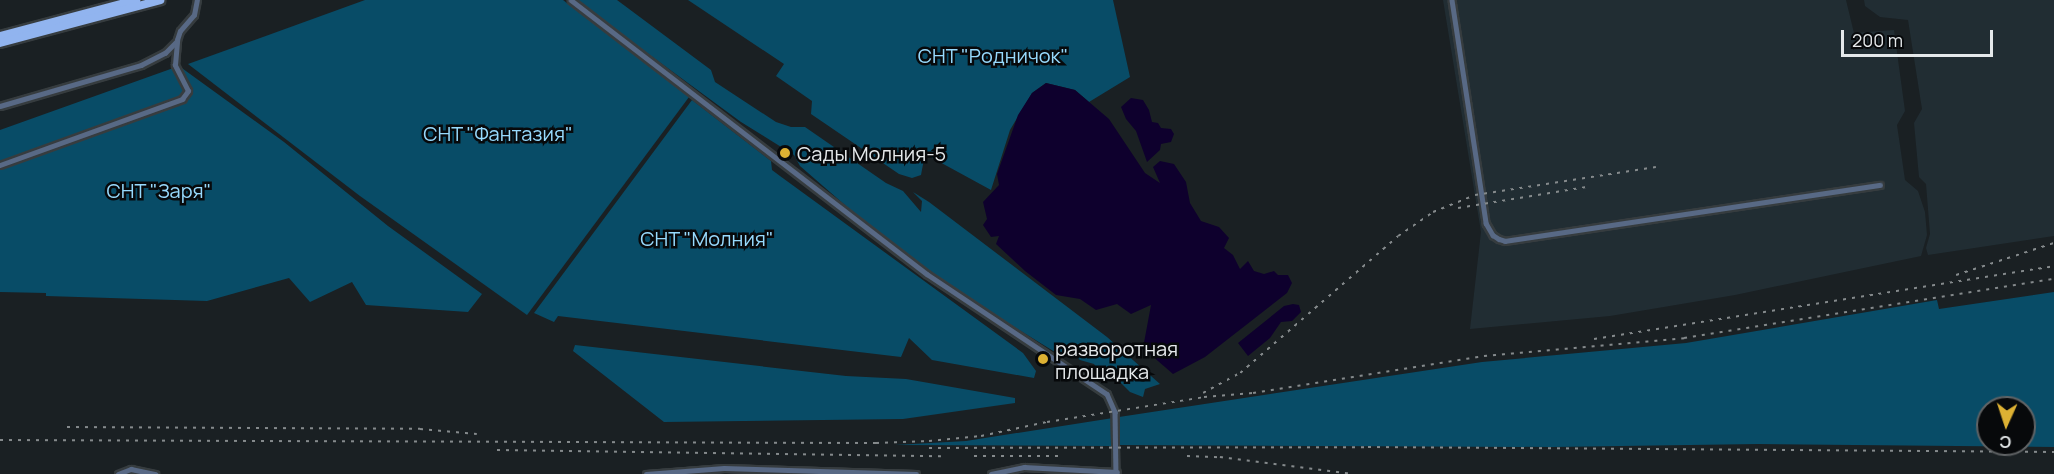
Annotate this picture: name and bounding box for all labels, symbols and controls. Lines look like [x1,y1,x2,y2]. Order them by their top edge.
scale bar [1844,18,1996,56]
text: 200 m [1852,28,1903,52]
park label: СНТ "Родничок" [917,43,1069,67]
park label: СНТ "Фантазия" [423,121,573,145]
place label: Сады Молния-5 [797,141,946,165]
marker: Сады Молния-5 [778,146,792,160]
park label: СНТ "Заря" [106,178,212,202]
park label: СНТ "Молния" [640,226,774,250]
place label: разворотная площадка [1055,336,1178,383]
marker: разворотная площадка [1036,352,1050,366]
north arrow [1976,396,2036,456]
text: С [1999,431,2012,453]

